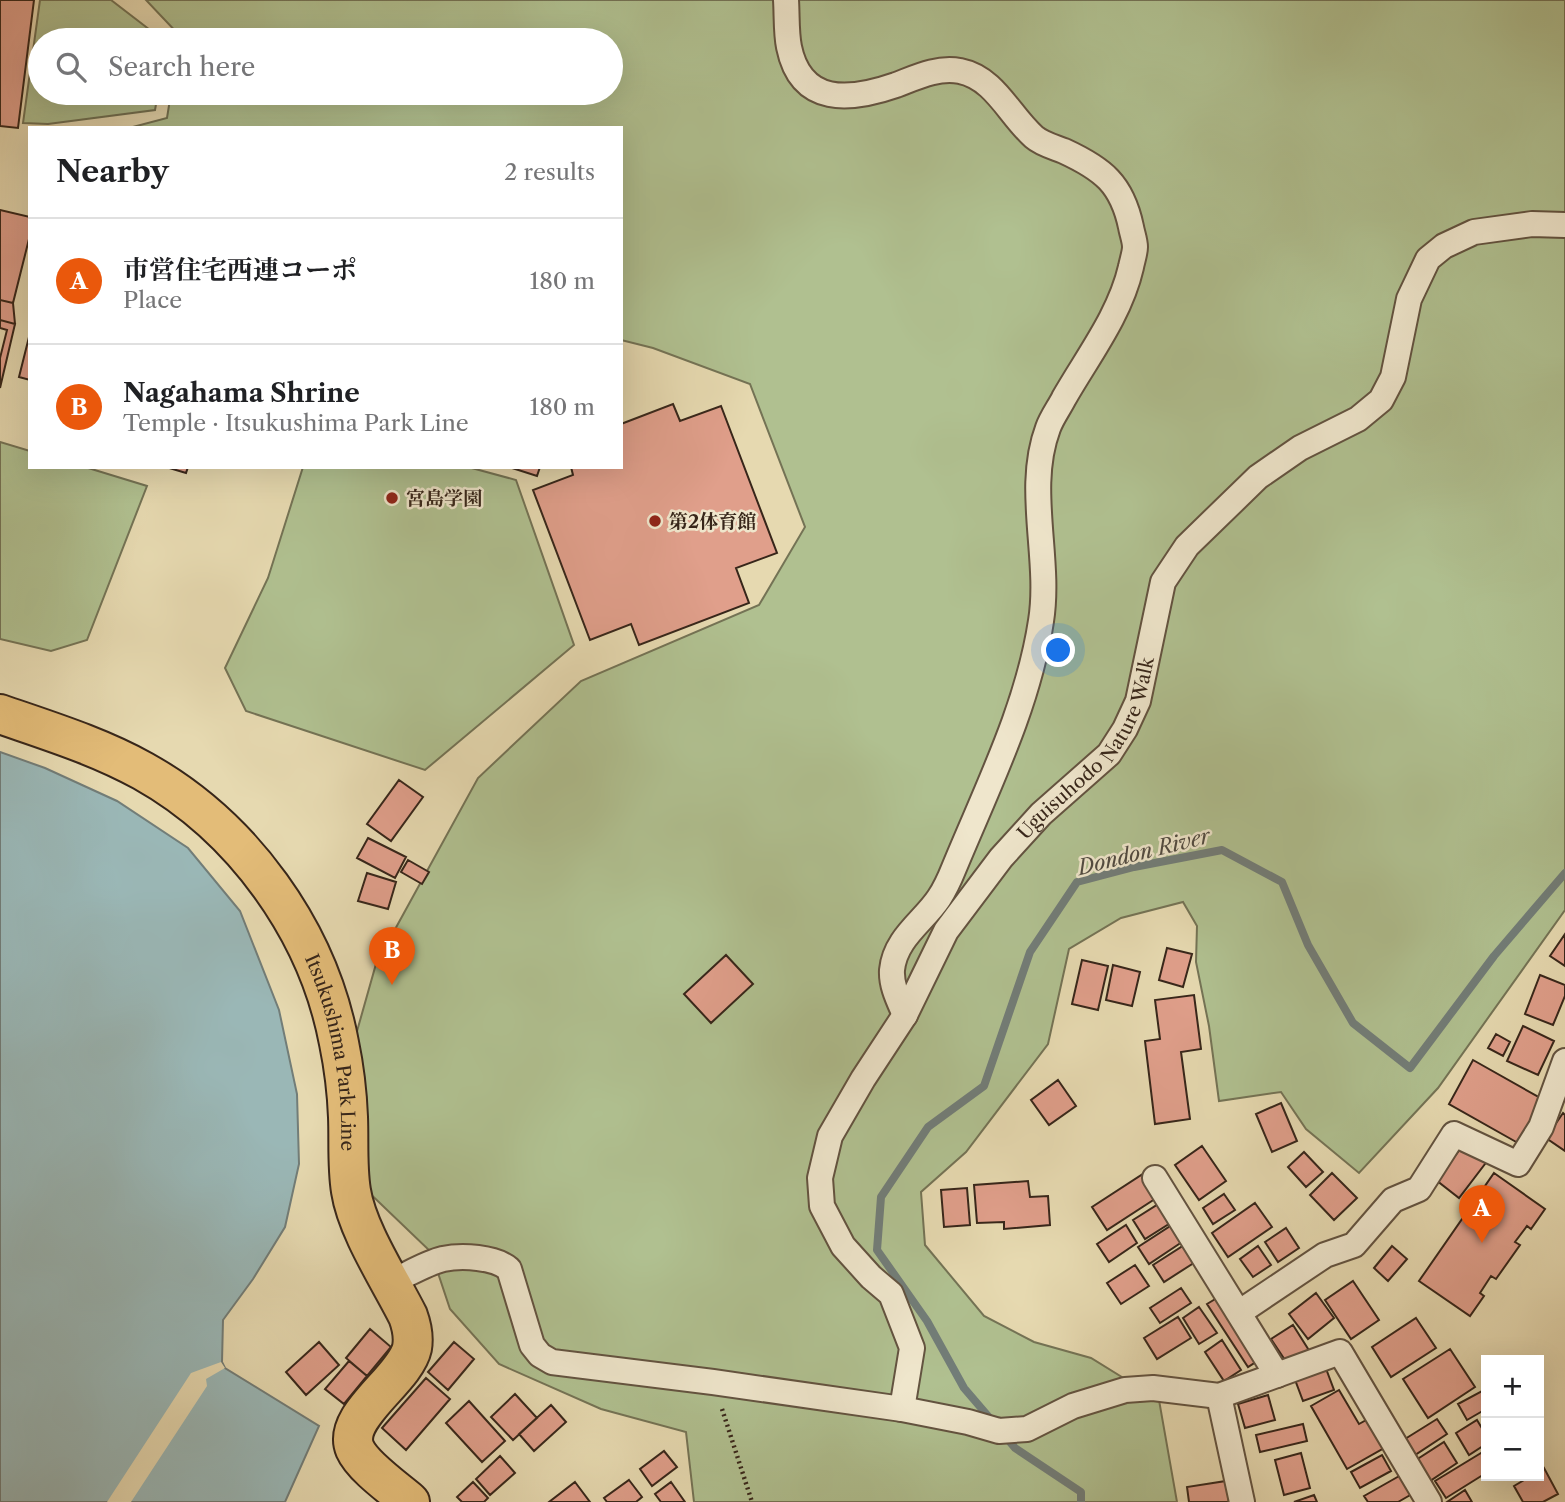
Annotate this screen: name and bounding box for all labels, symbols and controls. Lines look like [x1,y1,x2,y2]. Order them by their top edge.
search box [28,28,623,105]
icon: search [52,48,90,86]
text: Search here [108,51,255,83]
text: Nearby [56,153,169,190]
text: 2 results [504,158,595,186]
text: 市営住宅西連コーポ [123,254,357,286]
text: A [70,267,88,295]
text: 180 m [530,267,595,295]
text: Place [123,286,182,314]
text: Nagahama Shrine [123,377,360,409]
text: B [70,393,88,421]
text: 180 m [530,393,595,421]
text: Temple · Itsukushima Park Line [123,409,469,437]
place label: 宮島学園 [406,487,482,510]
marker: 宮島学園 [384,490,400,506]
place label: 第2体育館 [669,510,756,533]
marker: 第2体育館 [647,513,663,529]
your location [1041,633,1075,667]
street label: Uguisuhodo Nature Walk [1013,654,1159,844]
water label: Dondon River [1073,823,1214,881]
pin: B [369,927,415,985]
street label: Itsukushima Park Line [300,950,359,1151]
pin: A [1459,1185,1505,1243]
map controls [1481,1355,1544,1481]
button: + [1481,1355,1544,1418]
button: − [1481,1418,1544,1481]

